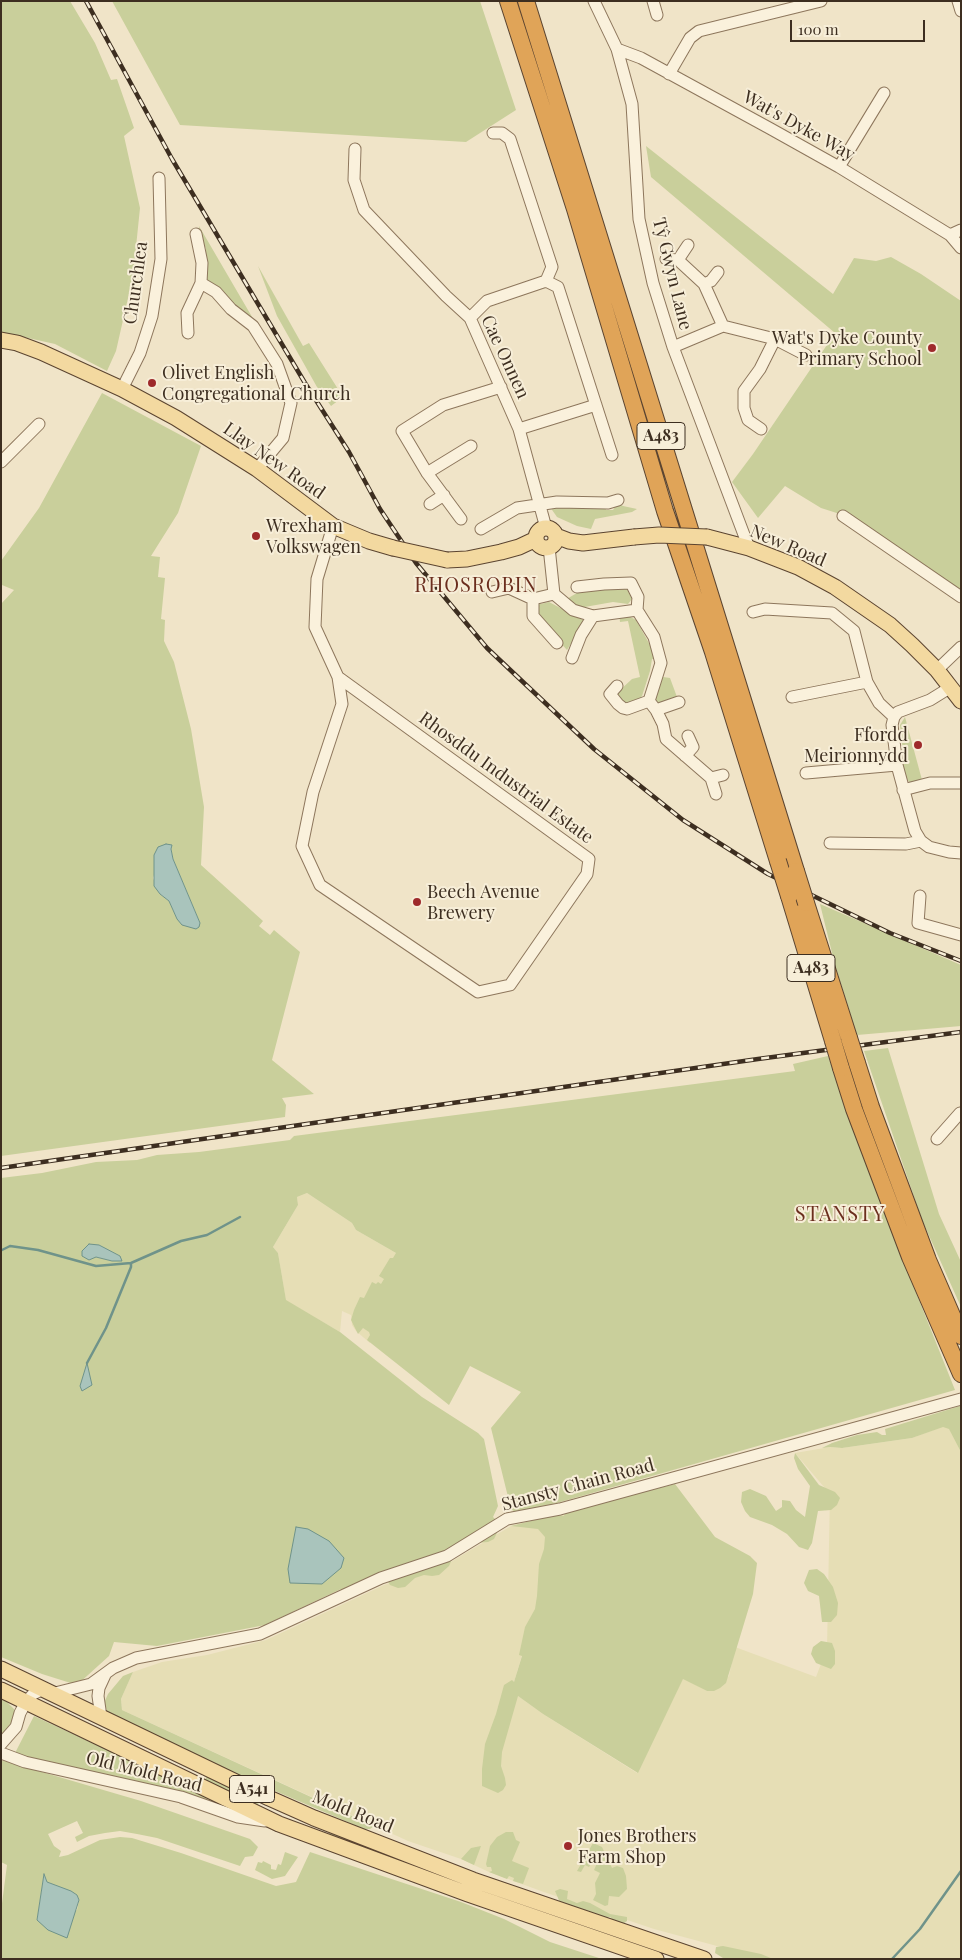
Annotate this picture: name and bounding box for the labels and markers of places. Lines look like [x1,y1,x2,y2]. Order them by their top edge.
place label: Wat's Dyke County Primary School [772,327,922,369]
marker: Wat's Dyke County Primary School [926,342,938,354]
place label: Olivet English Congregational Church [162,362,351,404]
marker: Olivet English Congregational Church [146,377,158,389]
place label: Wrexham Volkswagen [266,515,361,558]
marker: Wrexham Volkswagen [250,530,262,542]
place label: Ffordd Meirionnydd [804,724,908,766]
marker: Ffordd Meirionnydd [912,739,924,751]
place label: Beech Avenue Brewery [427,881,540,924]
marker: Beech Avenue Brewery [411,896,423,908]
place label: Jones Brothers Farm Shop [578,1825,697,1868]
marker: Jones Brothers Farm Shop [562,1840,574,1852]

